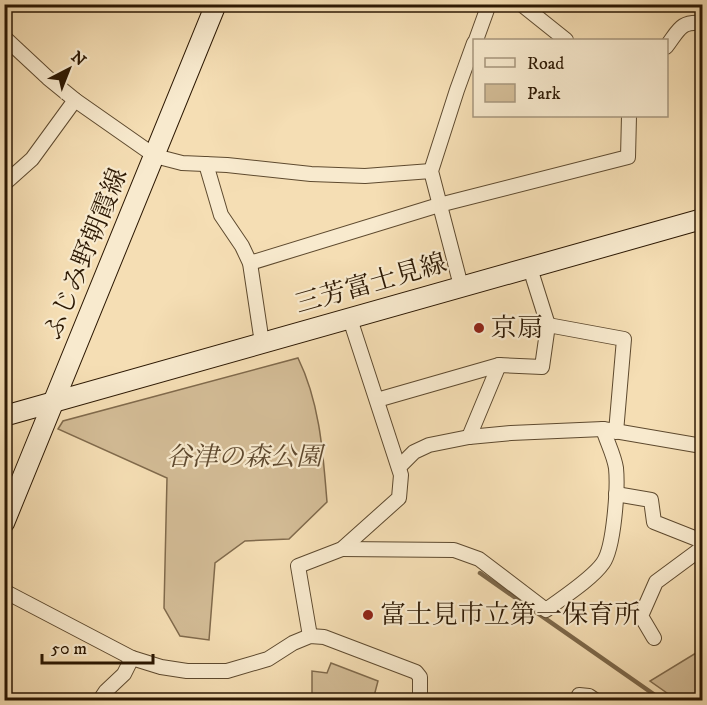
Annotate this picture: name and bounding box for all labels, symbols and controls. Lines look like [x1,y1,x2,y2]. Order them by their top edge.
north arrow [39,39,99,99]
legend [473,39,668,117]
text: N [67,47,90,70]
text: Road [527,53,564,75]
text: Park [527,83,561,105]
street label: ふじみ野朝霞線 [37,163,135,345]
street label: 三芳富士見線 [291,247,451,321]
place label: 京扇 [491,312,543,345]
marker: 京扇 [472,321,486,335]
park label: 谷津の森公園 [166,441,326,474]
place label: 富士見市立第一保育所 [380,599,640,632]
marker: 富士見市立第一保育所 [361,608,375,622]
scale bar [42,627,153,665]
text: 50 m [51,638,87,660]

